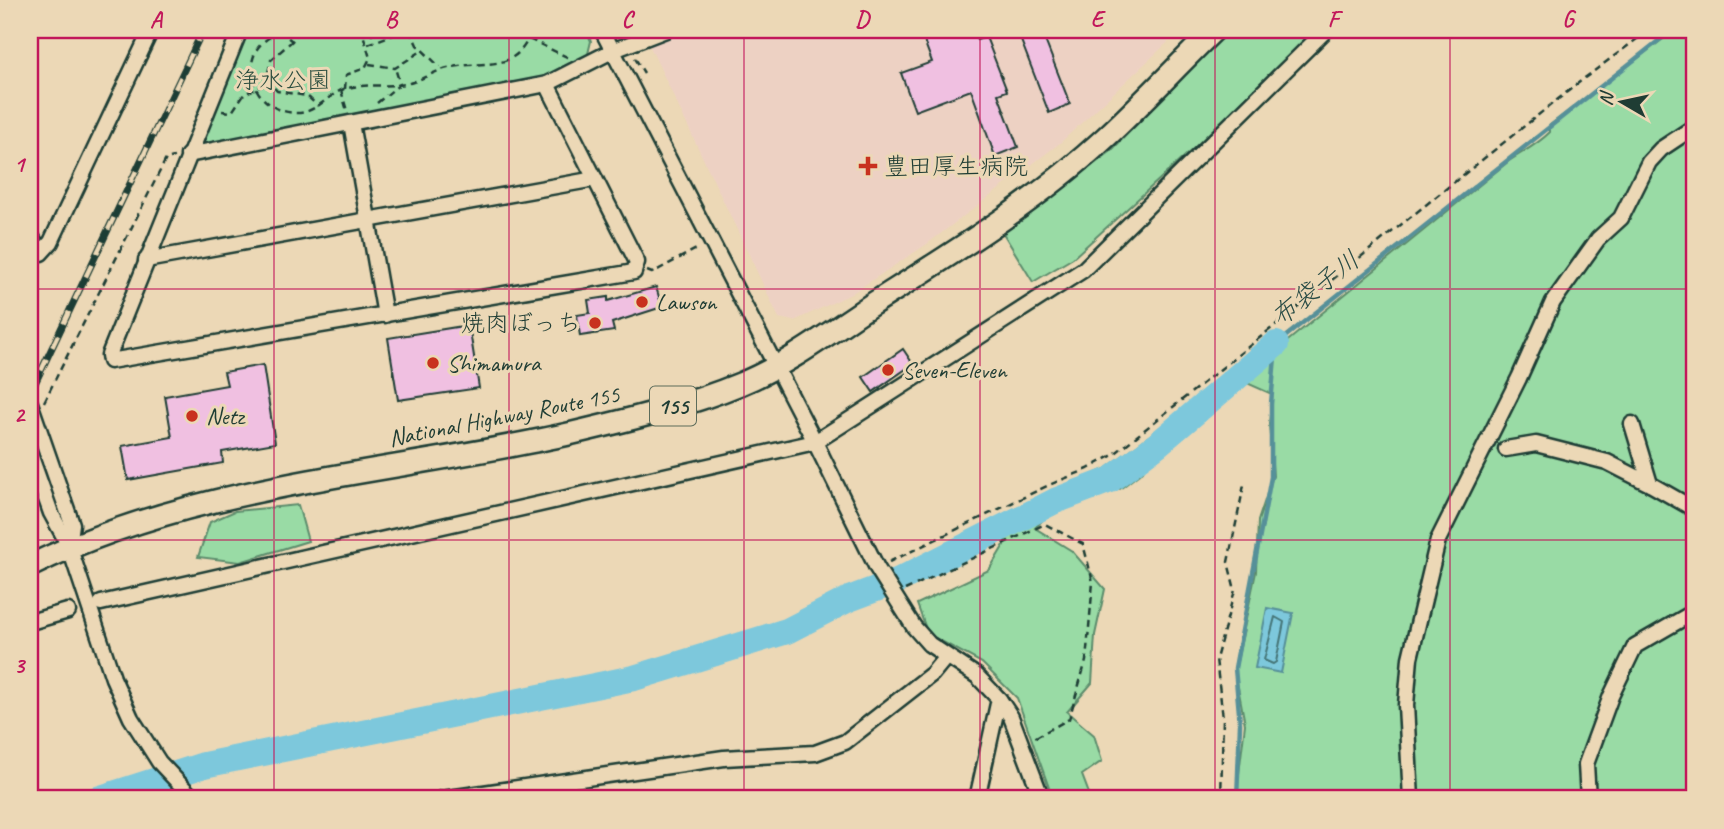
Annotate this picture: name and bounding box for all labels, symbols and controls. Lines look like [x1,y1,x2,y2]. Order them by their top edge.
text: A [150,5,164,34]
text: B [385,5,399,34]
text: C [622,5,636,34]
text: D [855,5,871,34]
text: E [1091,5,1107,34]
text: F [1328,5,1344,34]
text: G [1562,5,1577,34]
park label: 浄水公園 [235,65,331,95]
north arrow [1588,66,1658,136]
text: N [1593,89,1619,107]
text: 1 [14,150,27,179]
place label: 豊田厚生病院 [884,151,1028,181]
marker: 豊田厚生病院 [858,156,878,176]
water label: 布袋子川 [1264,243,1366,333]
place label: Lawson [656,287,718,317]
marker: Lawson [634,294,650,310]
place label: 焼肉ぼっち [461,308,581,338]
marker: 焼肉ぼっち [587,315,603,331]
place label: Shimamura [447,348,542,378]
marker: Shimamura [425,355,441,371]
place label: Seven-Eleven [902,355,1008,385]
marker: Seven-Eleven [880,362,896,378]
street label: National Highway Route 155 [386,379,623,453]
road number: 155 [650,386,696,426]
text: 2 [14,400,27,429]
place label: Netz [206,401,246,431]
marker: Netz [184,408,200,424]
text: 3 [14,651,27,680]

